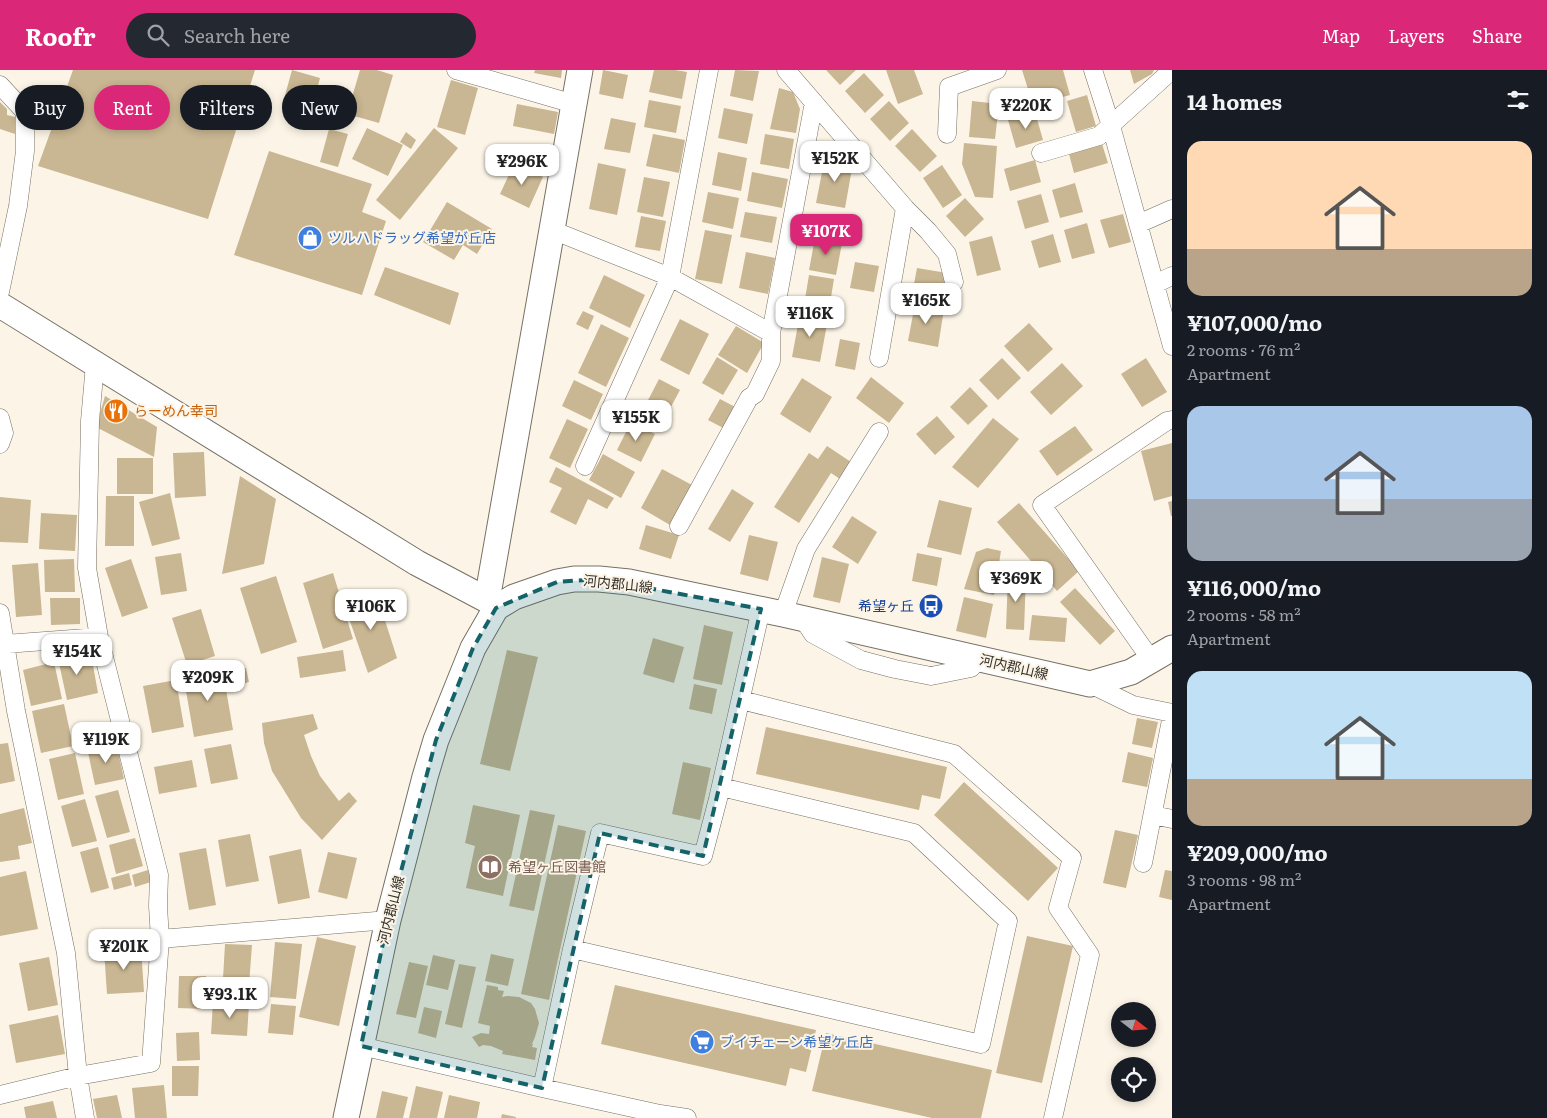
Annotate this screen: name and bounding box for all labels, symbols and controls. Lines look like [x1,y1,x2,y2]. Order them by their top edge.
search box [126,13,476,58]
text: Roofr [25,18,96,53]
icon: search [144,21,172,49]
text: Search here [184,21,290,49]
text: Map [1322,22,1360,49]
text: Layers [1388,22,1444,49]
text: Share [1472,22,1522,49]
chip: Buy [15,85,84,130]
chip: Rent [94,85,170,130]
chip: Filters [180,85,272,130]
chip: New [282,85,357,130]
text: 14 homes [1187,85,1282,116]
icon: filters [1504,86,1532,114]
pin: ¥220K [991,88,1061,130]
text: ¥220K [1000,92,1052,116]
pin: ¥152K [800,140,870,183]
pin: ¥296K [487,144,557,186]
text: ¥152K [811,145,859,169]
text: ¥296K [496,148,548,172]
icon: home [1315,173,1405,263]
pin: ¥107K [791,214,861,256]
text: ¥107K [801,218,851,242]
shop icon: ツルハドラッグ希望が丘店 [297,225,323,251]
place label: ツルハドラッグ希望が丘店 [328,227,496,247]
pin: ¥165K [891,282,961,325]
text: ¥165K [901,287,951,311]
pin: ¥116K [775,296,845,338]
text: ¥116K [786,300,834,324]
text: ¥107,000/mo [1187,306,1322,337]
text: 2 rooms · 76 m² [1187,337,1300,361]
text: Apartment [1187,361,1271,385]
restaurant icon: らーめん幸司 [103,398,129,424]
place label: らーめん幸司 [134,400,218,420]
pin: ¥155K [601,400,671,442]
text: ¥155K [612,404,660,428]
icon: home [1315,438,1405,528]
pin: ¥369K [981,560,1051,603]
text: ¥369K [990,565,1042,589]
street label: 河内郡山線 [582,569,654,597]
text: ¥116,000/mo [1187,571,1321,602]
pin: ¥106K [336,588,406,631]
text: ¥106K [346,593,396,617]
bus stop icon: 希望ヶ丘 [918,593,944,619]
place label: 希望ヶ丘 [858,595,914,615]
text: 2 rooms · 58 m² [1187,602,1301,626]
text: Apartment [1187,626,1271,650]
pin: ¥154K [42,634,112,676]
text: ¥154K [52,638,102,662]
street label: 河内郡山線 [978,648,1051,684]
pin: ¥209K [173,660,243,702]
text: ¥209K [182,664,234,688]
icon: home [1315,703,1405,793]
pin: ¥119K [71,722,141,764]
text: ¥119K [83,726,129,750]
text: ¥209,000/mo [1187,836,1328,867]
library icon: 希望ヶ丘図書館 [477,854,503,880]
place label: 希望ヶ丘図書館 [508,856,606,876]
text: 3 rooms · 98 m² [1187,867,1301,891]
street label: 河内郡山線 [372,873,408,946]
text: Apartment [1187,891,1271,915]
pin: ¥201K [89,928,159,971]
text: ¥201K [99,933,149,957]
pin: ¥93.1K [189,976,271,1019]
text: ¥93.1K [203,981,257,1005]
north arrow [1111,1002,1156,1048]
map controls [1111,1002,1156,1102]
supermarket icon: ブイチェーン希望ケ丘店 [689,1029,715,1055]
place label: ブイチェーン希望ケ丘店 [720,1031,873,1051]
button: locate [1111,1057,1156,1102]

